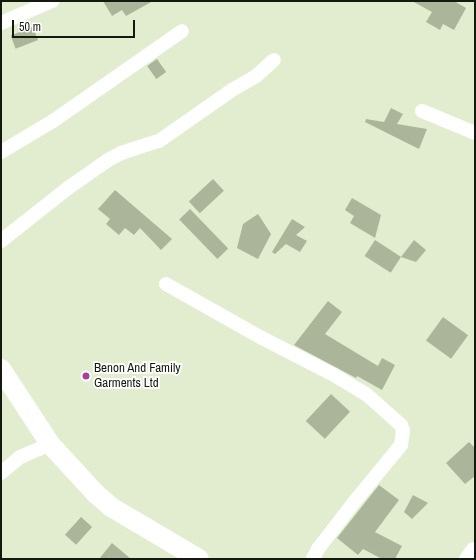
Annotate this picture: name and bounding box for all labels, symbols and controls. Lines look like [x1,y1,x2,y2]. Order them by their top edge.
scale bar [14,12,137,38]
text: 50 m [19,19,41,35]
place label: Benon And Family Garments Ltd [94,361,181,392]
marker: Benon And Family Garments Ltd [81,371,91,381]

